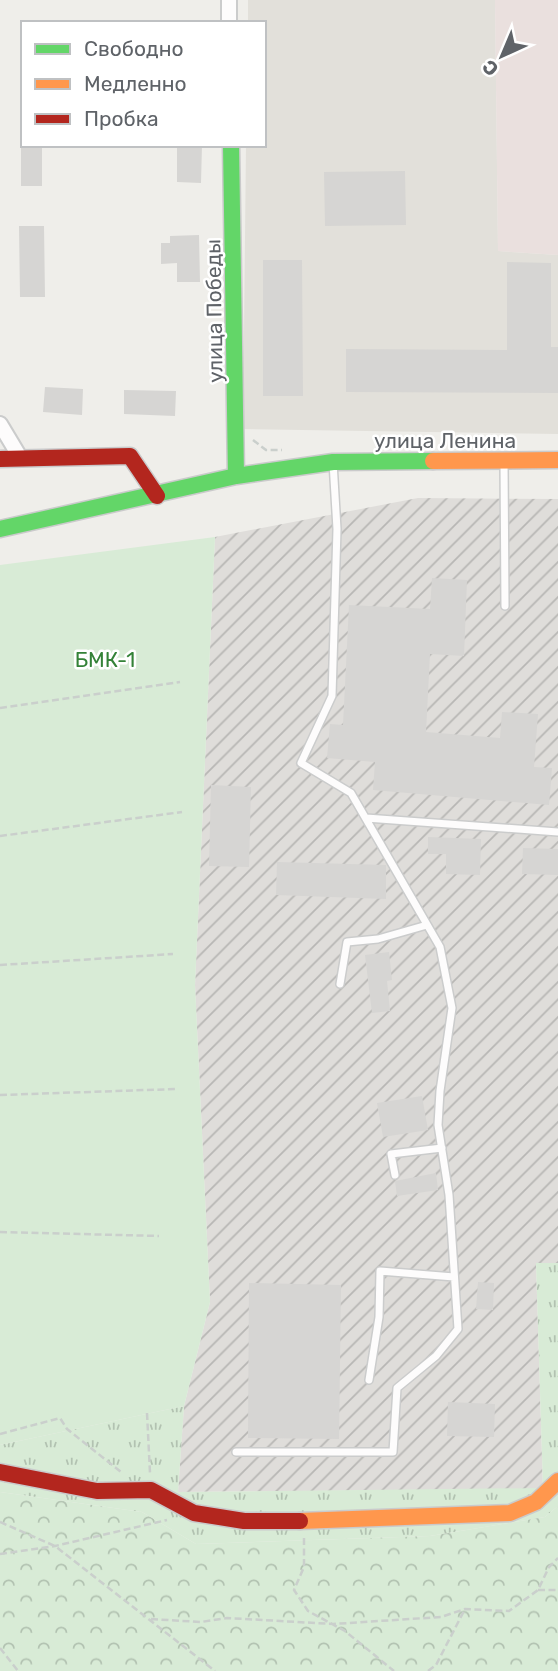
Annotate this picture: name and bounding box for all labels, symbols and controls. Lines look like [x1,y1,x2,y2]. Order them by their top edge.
legend [21,21,266,147]
north arrow [467,21,537,91]
text: Свободно [84,36,184,61]
text: С [478,55,503,81]
text: Медленно [84,71,187,96]
text: Пробка [84,106,159,131]
street label: улица Победы [200,239,228,383]
street label: улица Ленина [374,428,516,453]
park label: БМК-1 [75,647,135,672]

